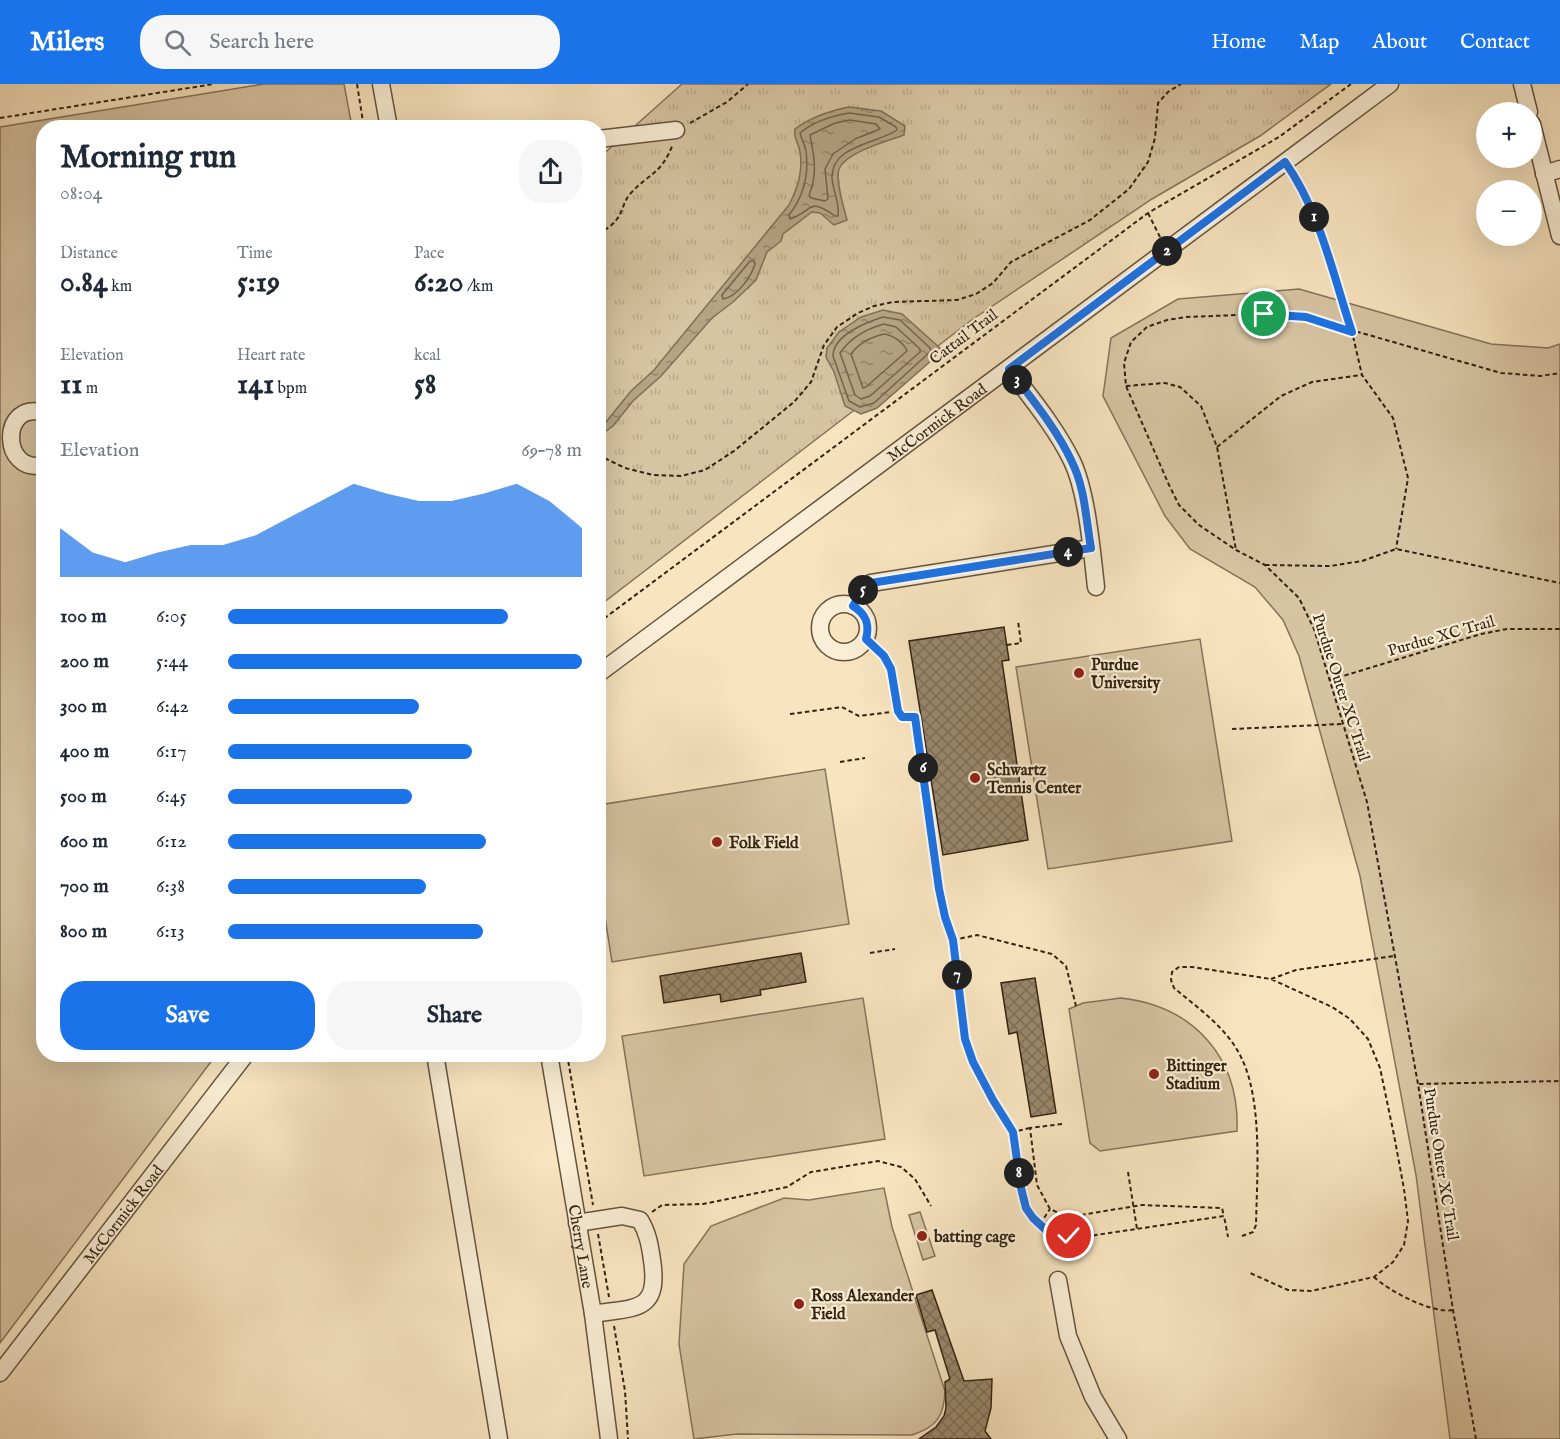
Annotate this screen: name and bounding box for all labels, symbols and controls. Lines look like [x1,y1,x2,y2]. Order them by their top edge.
search box [140,15,560,69]
text: Milers [30,25,104,60]
icon: search [161,26,194,59]
text: Search here [209,28,314,56]
text: Home [1211,29,1266,56]
text: Map [1299,29,1339,56]
text: About [1372,29,1427,56]
text: Contact [1460,29,1530,56]
map controls [1476,102,1542,246]
button: + [1476,102,1542,168]
text: Morning run [60,137,236,179]
button: share [519,140,582,203]
button: − [1476,180,1542,246]
text: 08:04 [60,181,103,206]
pin: 1 [1299,202,1329,232]
text: 1 [1311,207,1317,227]
pin: 2 [1152,236,1182,266]
text: 2 [1163,241,1171,261]
text: Distance [60,244,118,264]
text: Time [237,244,273,264]
text: Pace [414,244,444,264]
text: 0.84 [60,264,108,302]
text: 5:19 [237,264,280,302]
text: 6:20 [414,264,463,302]
text: km [108,277,132,297]
text: /km [463,277,493,297]
pin [1238,288,1289,339]
icon: arrive [1247,297,1280,330]
street label: Cattail Trail [926,305,1003,370]
text: Elevation [60,346,123,366]
text: Heart rate [237,346,305,366]
text: kcal [414,346,441,366]
pin: 3 [1002,365,1032,395]
text: 11 [60,366,82,404]
text: 141 [237,366,274,404]
text: 58 [414,366,437,404]
text: 3 [1014,370,1020,390]
text: m [82,379,98,399]
text: bpm [274,379,307,399]
street label: McCormick Road [884,380,992,467]
text: Elevation [60,438,139,463]
text: 69–78 m [521,438,582,463]
pin: 4 [1053,537,1083,567]
text: 4 [1064,542,1072,562]
pin: 5 [848,575,878,605]
text: 5 [860,580,866,600]
text: 100 m [60,604,107,629]
text: 6:05 [156,604,187,629]
street label: Purdue Outer XC Trail [1307,611,1374,765]
street label: Purdue XC Trail [1386,612,1498,662]
text: 200 m [60,649,109,674]
text: 5:44 [156,649,188,674]
place label: Purdue University [1090,656,1161,694]
marker: Purdue University [1072,666,1086,680]
text: 300 m [60,694,107,719]
text: 6:42 [156,694,189,719]
text: 400 m [60,739,109,764]
text: 6:17 [156,739,187,764]
pin: 6 [908,753,938,783]
text: 6 [920,758,926,778]
place label: Schwartz Tennis Center [986,761,1081,799]
marker: Schwartz Tennis Center [968,771,982,785]
text: 500 m [60,784,107,809]
text: 6:45 [156,784,187,809]
text: 600 m [60,829,108,854]
text: 6:12 [156,829,187,854]
place label: Folk Field [729,834,799,854]
marker: Folk Field [710,835,724,849]
text: 700 m [60,874,109,899]
text: 6:38 [156,874,185,899]
text: 800 m [60,919,107,944]
text: 6:13 [156,919,185,944]
pin: 7 [942,960,972,990]
text: 7 [953,965,961,985]
button: Save [60,981,315,1050]
button: Share [327,981,582,1050]
place label: Bittinger Stadium [1166,1057,1227,1095]
marker: Bittinger Stadium [1147,1067,1161,1081]
street label: Purdue Outer XC Trail [1418,1087,1462,1243]
pin: 8 [1004,1158,1034,1188]
street label: McCormick Road [80,1161,169,1268]
text: 8 [1016,1163,1022,1183]
street label: Cherry Lane [563,1203,596,1290]
pin [1043,1210,1094,1261]
icon: check [1052,1219,1085,1252]
place label: batting cage [933,1228,1016,1248]
marker: batting cage [915,1229,929,1243]
place label: Ross Alexander Field [811,1287,914,1325]
marker: Ross Alexander Field [792,1297,806,1311]

